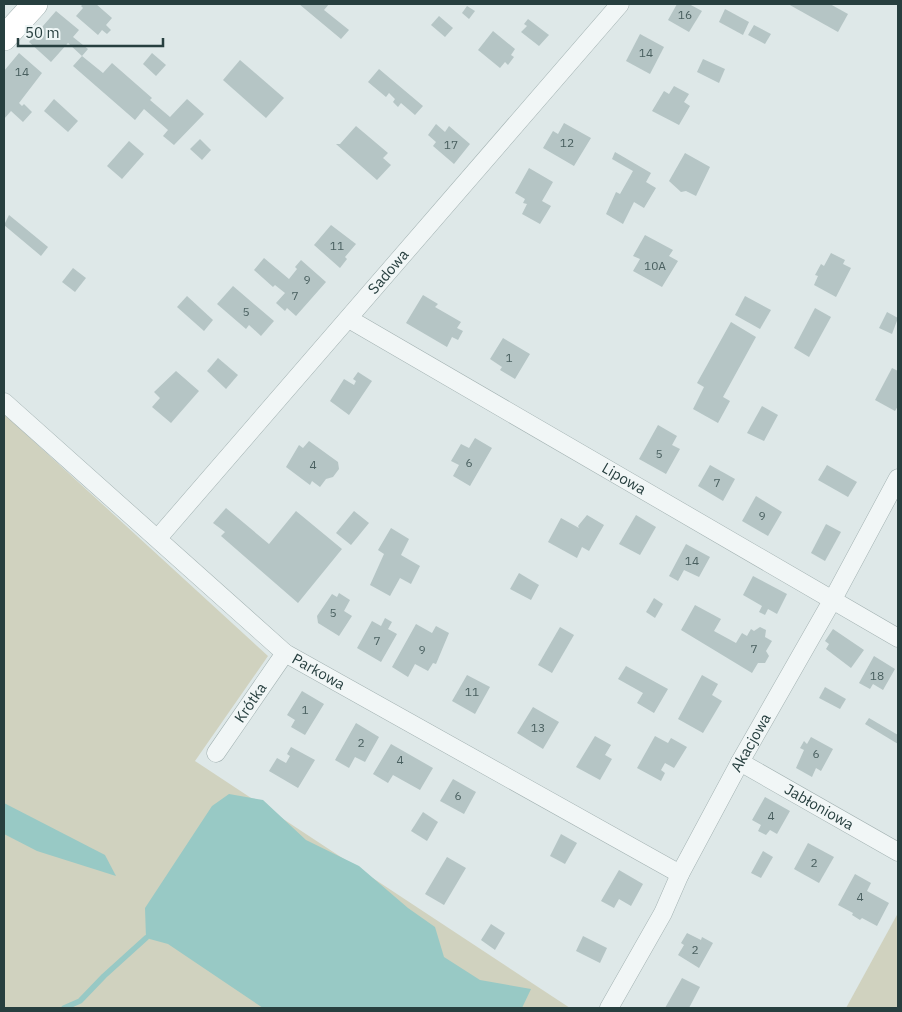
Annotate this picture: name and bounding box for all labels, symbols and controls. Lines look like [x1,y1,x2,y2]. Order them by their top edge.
house number: 16 [678,7,692,22]
scale bar [18,15,162,47]
text: 50 m [25,23,60,42]
house number: 14 [639,45,653,60]
house number: 14 [15,64,29,79]
house number: 12 [560,135,574,150]
house number: 17 [444,137,458,152]
house number: 11 [330,238,344,253]
street label: Sadowa [363,245,413,298]
house number: 10A [644,258,666,273]
house number: 9 [303,272,311,287]
house number: 7 [291,288,299,303]
house number: 5 [242,304,250,319]
house number: 1 [505,350,513,365]
house number: 5 [655,446,663,461]
house number: 6 [465,455,473,470]
house number: 4 [309,457,317,472]
street label: Lipowa [599,458,650,499]
house number: 7 [713,475,721,490]
house number: 9 [758,508,766,523]
house number: 14 [685,553,699,568]
house number: 5 [329,605,337,620]
house number: 7 [373,633,381,648]
house number: 7 [750,641,758,656]
house number: 9 [418,642,426,657]
street label: Parkowa [289,649,348,694]
house number: 18 [870,668,884,683]
street label: Krótka [230,679,271,726]
house number: 11 [465,684,479,699]
house number: 1 [301,702,309,717]
street label: Akacjowa [726,710,775,775]
house number: 13 [531,720,545,735]
house number: 2 [357,735,365,750]
house number: 6 [812,746,820,761]
house number: 4 [396,752,404,767]
street label: Jabłoniowa [781,779,857,834]
house number: 6 [454,788,462,803]
house number: 4 [767,808,775,823]
house number: 2 [810,855,818,870]
house number: 4 [856,889,864,904]
house number: 2 [691,942,699,957]

